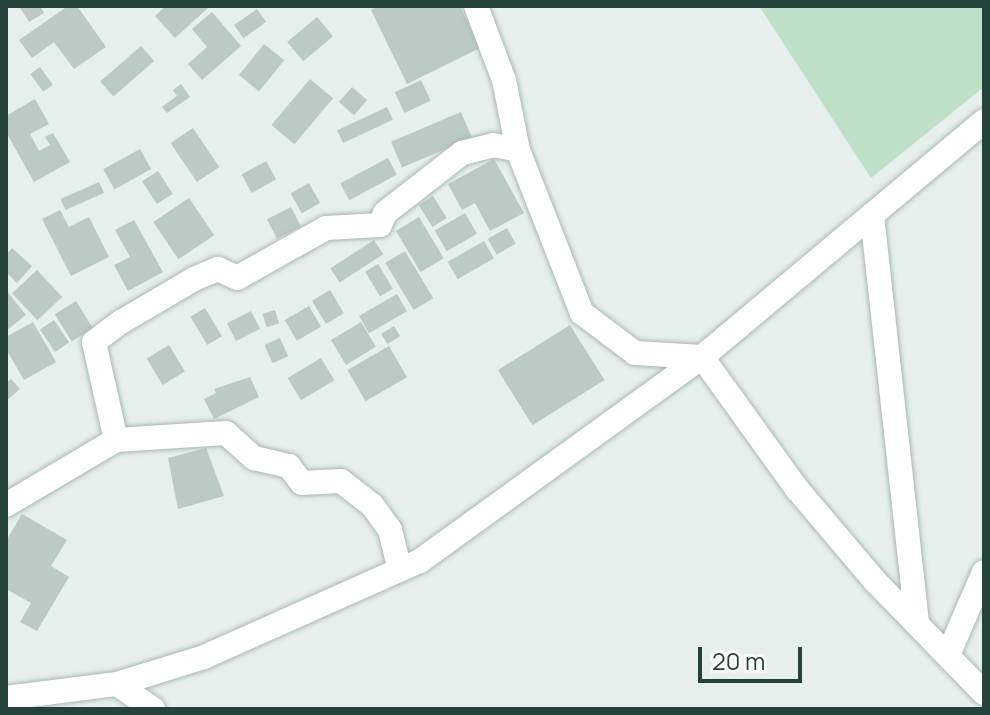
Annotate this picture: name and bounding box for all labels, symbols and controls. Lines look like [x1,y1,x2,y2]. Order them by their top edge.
scale bar [702,631,806,681]
text: 20 m [712,644,765,677]

